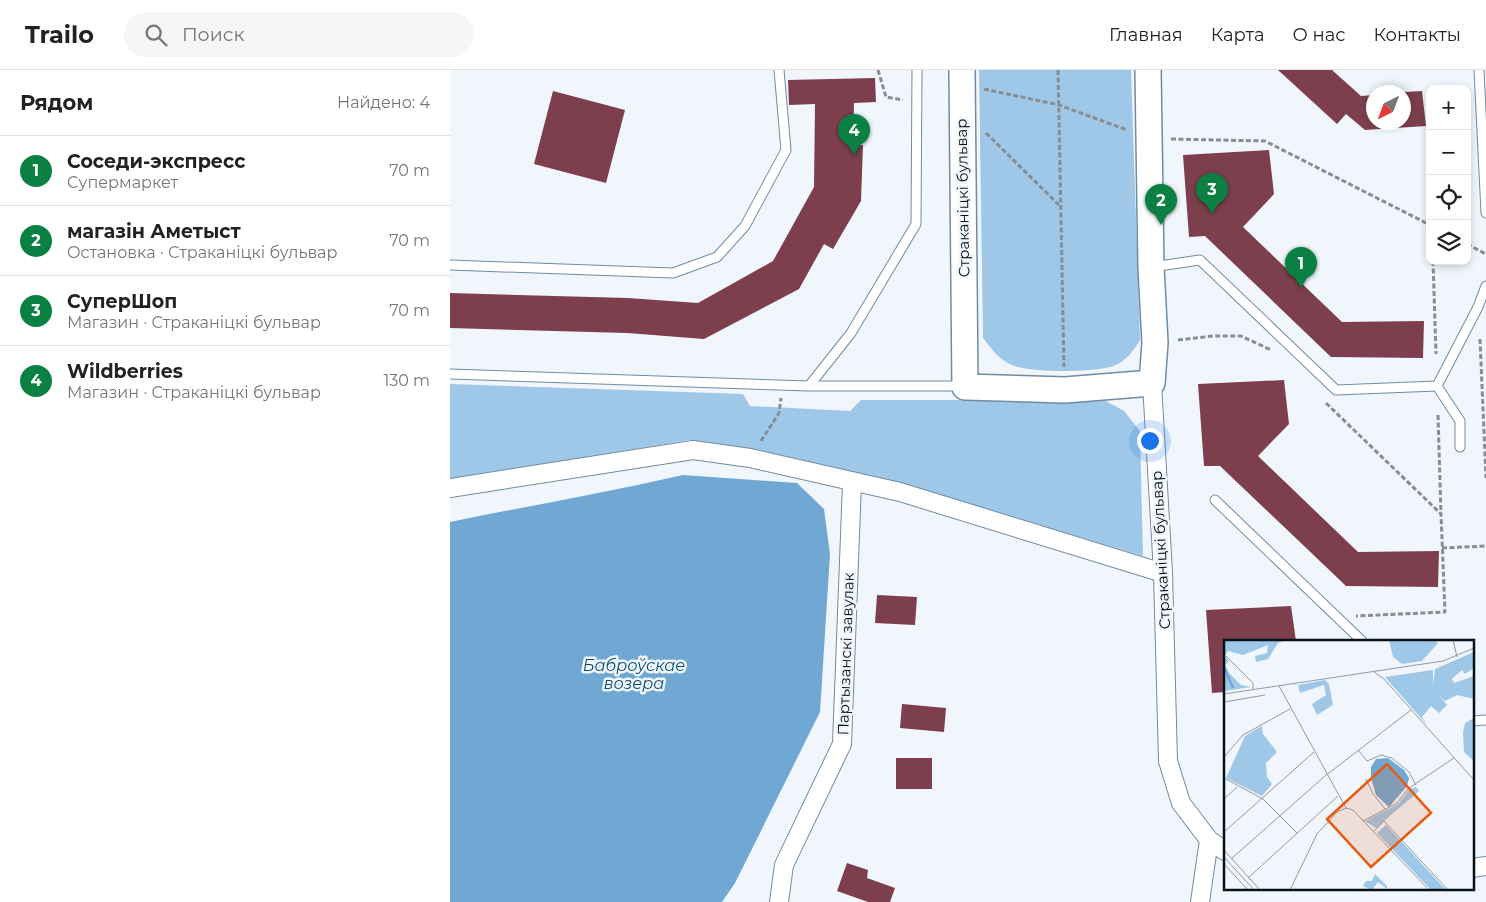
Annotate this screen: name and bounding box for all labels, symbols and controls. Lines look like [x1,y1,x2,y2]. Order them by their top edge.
search box [124,12,474,57]
text: Trailo [25,20,94,49]
icon: search [142,21,170,49]
text: Поиск [182,23,245,46]
text: Главная [1109,24,1183,46]
text: Карта [1211,24,1265,46]
text: О нас [1293,24,1345,46]
text: Контакты [1373,24,1461,46]
north arrow [1366,85,1411,130]
map controls [1426,85,1471,265]
button: + [1426,85,1471,130]
text: Рядом [20,90,93,115]
text: Найдено: 4 [337,93,430,112]
pin: 4 [838,114,870,155]
street label: Страканіцкі бульвар [952,118,973,278]
button: − [1426,130,1471,175]
text: Соседи-экспресс [67,150,245,173]
text: 1 [33,161,39,180]
text: 70 m [389,161,430,180]
text: Супермаркет [67,173,178,192]
pin: 3 [1196,173,1228,214]
button: locate [1426,175,1471,220]
pin: 2 [1145,184,1177,225]
text: магазін Аметыст [67,220,241,243]
button: layers [1426,220,1471,265]
text: 2 [31,231,41,250]
text: 70 m [389,231,430,250]
text: Остановка · Страканіцкі бульвар [67,243,337,262]
pin: 1 [1285,247,1317,288]
text: СуперШоп [67,290,177,313]
text: 3 [31,301,41,320]
text: 70 m [389,301,430,320]
text: Магазин · Страканіцкі бульвар [67,313,321,332]
text: Wildberries [67,360,183,383]
text: 4 [30,371,42,390]
text: 130 m [383,371,430,390]
text: Магазин · Страканіцкі бульвар [67,383,321,402]
your location [1137,428,1163,454]
street label: Страканіцкі бульвар [1147,470,1174,630]
street label: Партызанскі завулак [833,572,858,736]
inset map [1224,640,1474,890]
water label: Баброўскае возера [583,656,685,693]

